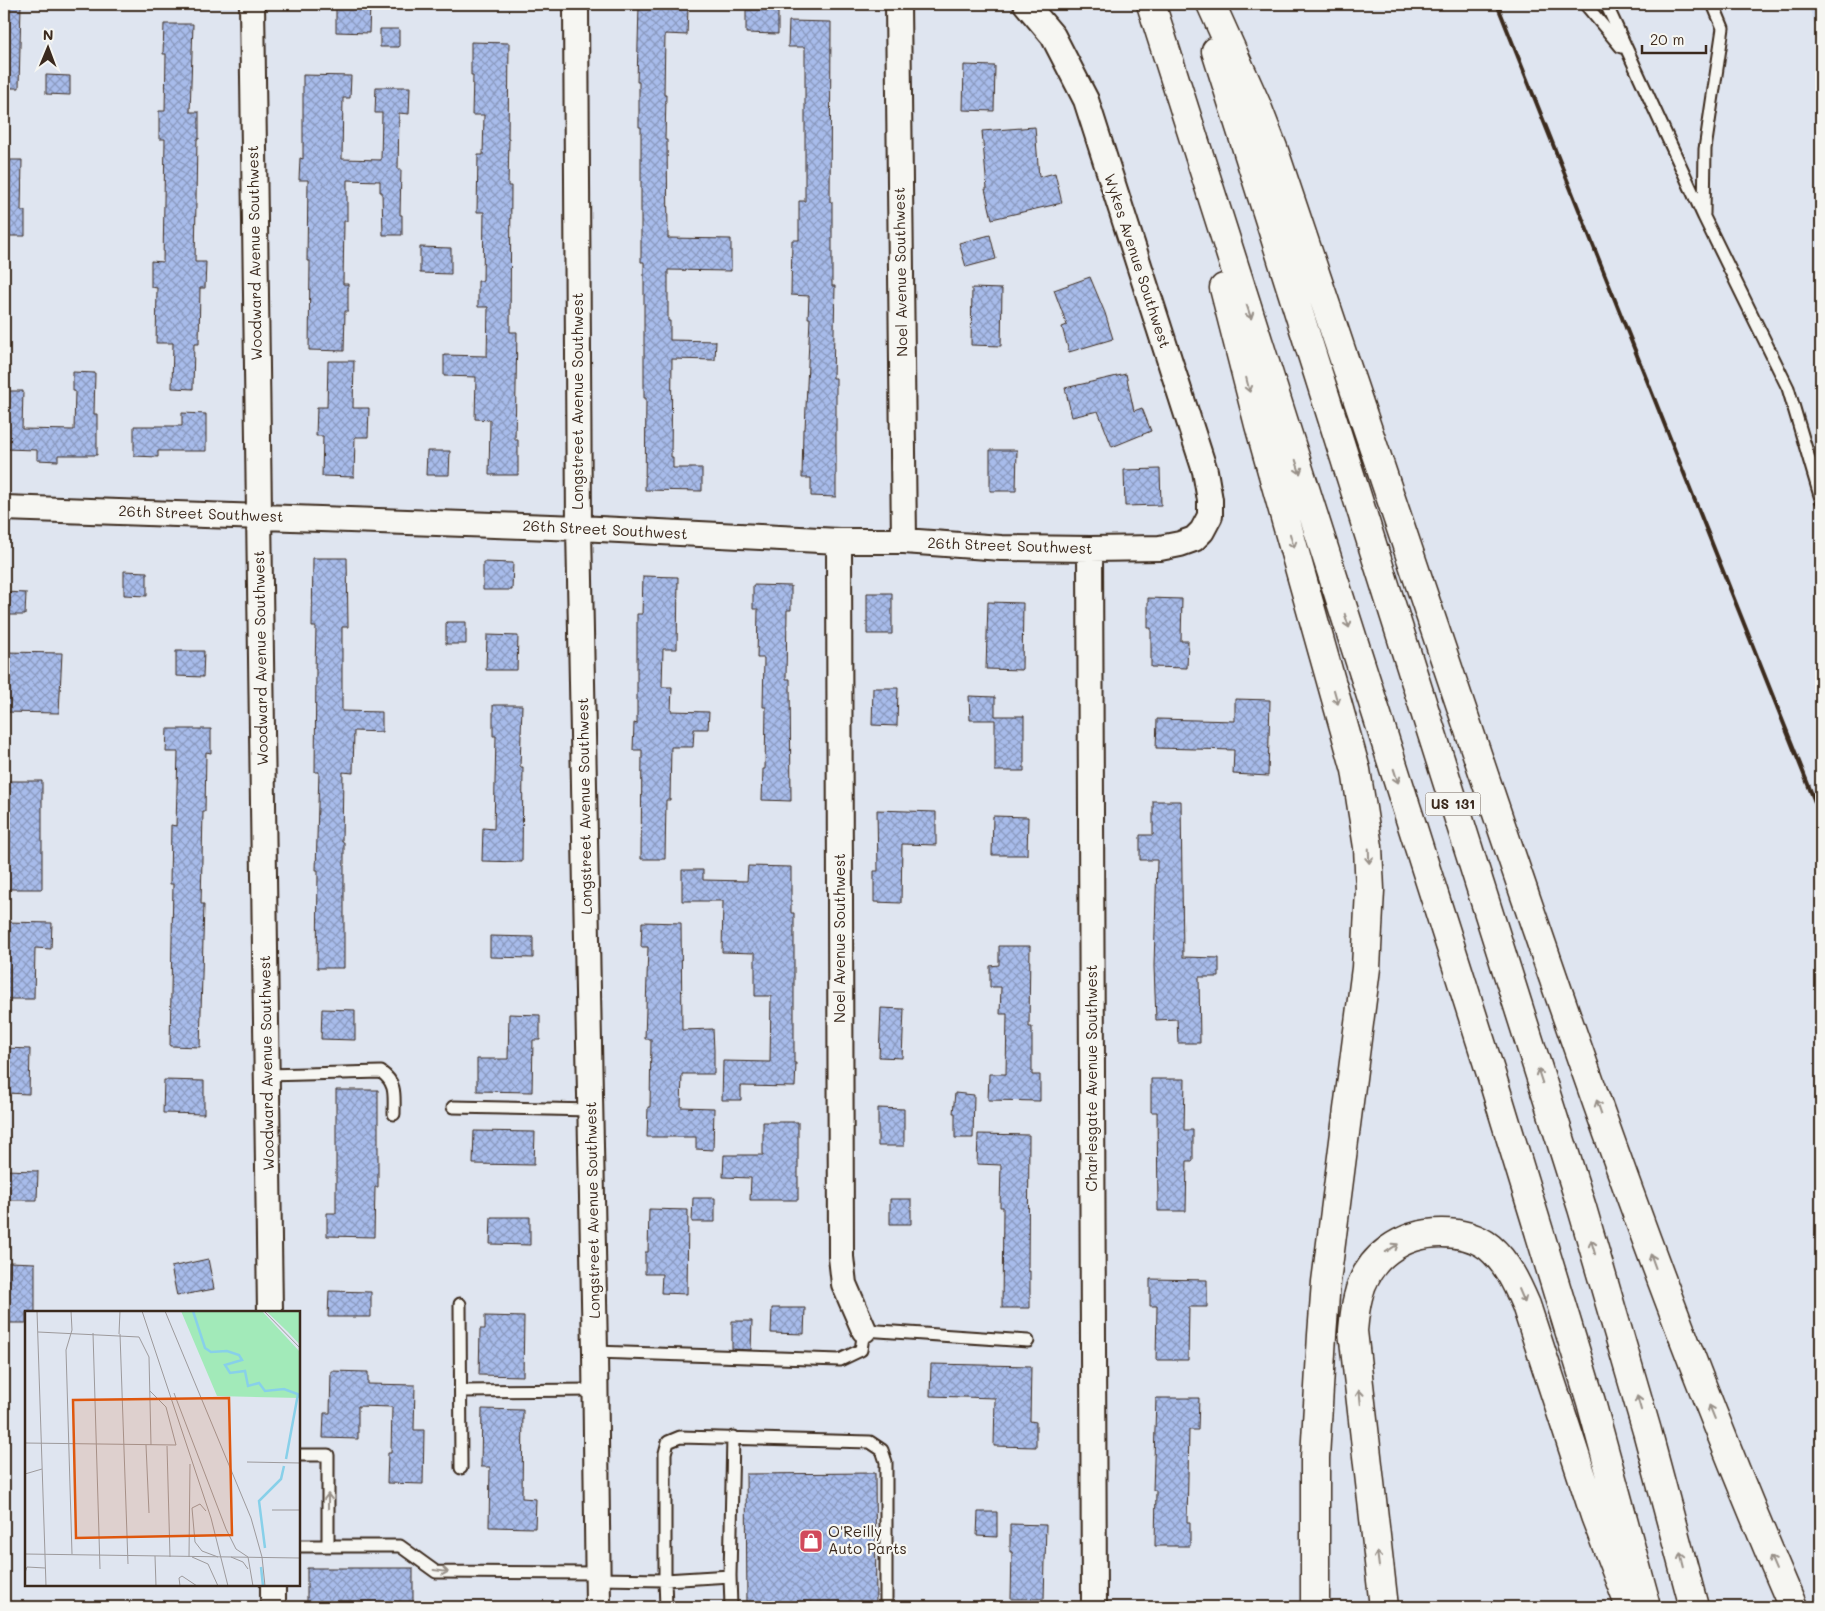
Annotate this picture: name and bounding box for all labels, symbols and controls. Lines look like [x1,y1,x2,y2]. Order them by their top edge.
north arrow [22,22,72,72]
scale bar [1642,22,1706,54]
text: N [43,25,54,44]
text: 20 m [1650,29,1684,49]
street label: Woodward Avenue Southwest [242,145,266,361]
street label: Wykes Avenue Southwest [1100,171,1176,351]
street label: Noel Avenue Southwest [889,187,911,357]
street label: Longstreet Avenue Southwest [567,292,587,510]
one-way arrow [1245,303,1254,319]
one-way arrow [1244,376,1253,392]
one-way arrow [1294,458,1303,474]
street label: 26th Street Southwest [118,500,284,526]
street label: 26th Street Southwest [522,515,688,543]
street label: 26th Street Southwest [927,532,1093,558]
one-way arrow [1287,533,1297,549]
street label: Woodward Avenue Southwest [248,550,272,766]
one-way arrow [1343,613,1352,629]
one-way arrow [1332,689,1342,705]
street label: Longstreet Avenue Southwest [572,697,596,915]
one-way arrow [1392,768,1401,784]
road number: US 131 [1426,792,1480,816]
one-way arrow [1364,848,1373,864]
street label: Noel Avenue Southwest [829,853,849,1023]
street label: Woodward Avenue Southwest [254,955,278,1171]
street label: Charlesgate Avenue Southwest [1081,964,1101,1192]
one-way arrow [1534,1068,1544,1084]
one-way arrow [1594,1100,1603,1116]
street label: Longstreet Avenue Southwest [580,1101,604,1319]
one-way arrow [1588,1240,1598,1256]
one-way arrow [1385,1243,1399,1253]
one-way arrow [1648,1253,1657,1269]
one-way arrow [1518,1288,1527,1303]
inset map [25,1311,300,1586]
one-way arrow [1355,1390,1365,1406]
one-way arrow [1634,1396,1644,1412]
one-way arrow [1706,1405,1716,1420]
one-way arrow [323,1493,333,1509]
place label: O'Reilly Auto Parts [828,1521,907,1558]
shop icon: O'Reilly Auto Parts [798,1528,824,1554]
one-way arrow [1373,1551,1383,1567]
one-way arrow [1677,1552,1686,1568]
one-way arrow [1768,1555,1777,1570]
one-way arrow [433,1566,449,1576]

